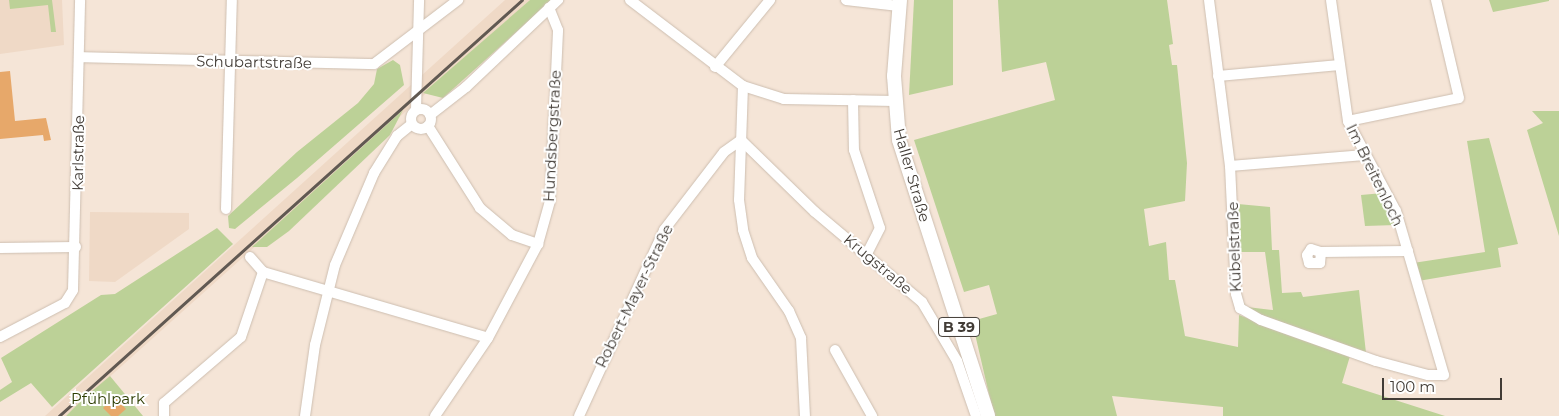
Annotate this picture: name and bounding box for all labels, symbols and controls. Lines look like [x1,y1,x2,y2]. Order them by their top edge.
street label: Schubartstraße [196,52,312,72]
street label: Hundsbergstraße [540,70,564,202]
street label: Karlstraße [68,115,88,191]
street label: Im Breitenloch [1342,121,1408,229]
street label: Haller Straße [890,126,934,224]
street label: Kübelstraße [1223,201,1245,293]
street label: Robert-Mayer-Straße [591,221,677,371]
street label: Krugstraße [840,230,916,298]
road number: B 39 [938,316,980,338]
scale bar [1384,368,1504,400]
text: 100 m [1390,377,1435,396]
park label: Pfühlpark [71,390,145,408]

